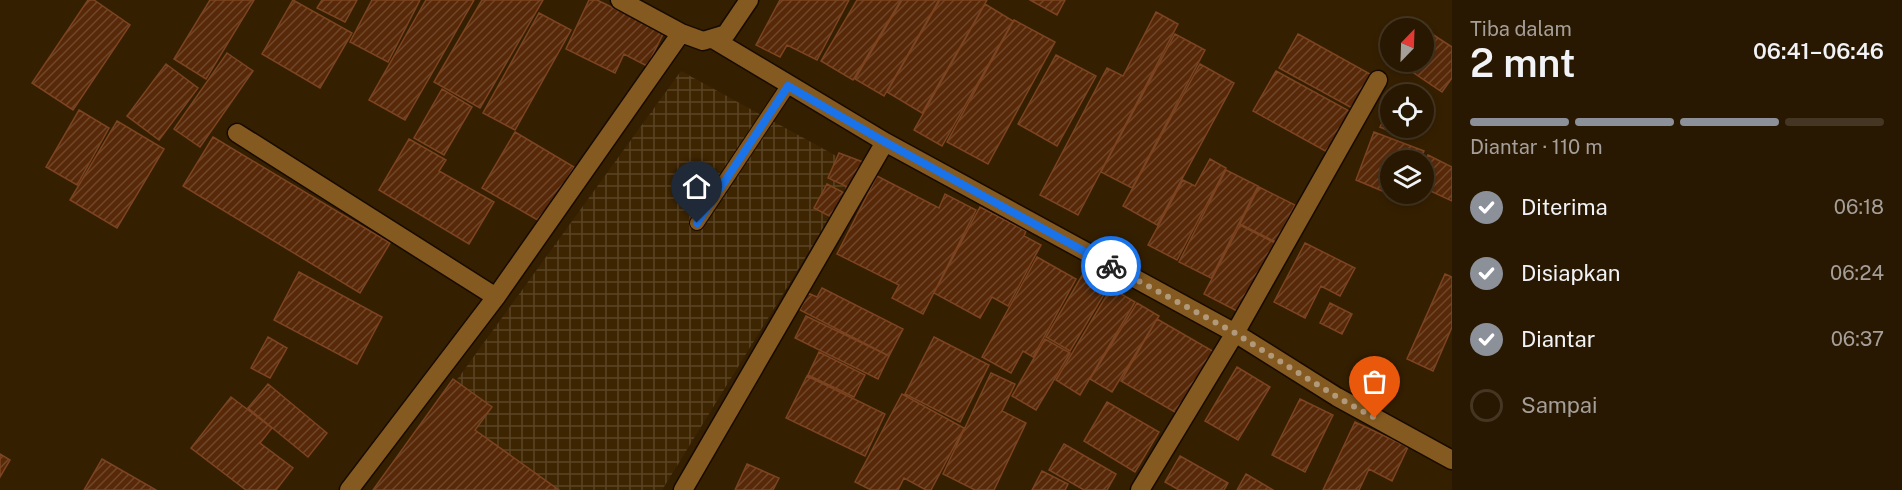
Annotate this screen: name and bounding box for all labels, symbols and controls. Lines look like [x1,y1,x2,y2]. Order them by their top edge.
text: Tiba dalam [1470,17,1572,41]
north arrow [1380,18,1434,72]
map controls [1380,18,1434,204]
text: 06:41–06:46 [1753,38,1884,64]
text: 2 mnt [1470,40,1575,86]
button: locate [1380,84,1434,138]
text: Diantar · 110 m [1470,135,1602,159]
button: layers [1380,150,1434,204]
pin [671,161,722,223]
icon: home [680,170,713,203]
icon: check [1470,191,1503,224]
text: Diterima [1521,194,1608,220]
text: 06:18 [1834,195,1884,219]
courier [1081,236,1141,296]
icon: bike [1095,250,1128,283]
icon: check [1470,257,1503,290]
text: Disiapkan [1521,260,1620,286]
text: 06:24 [1830,261,1884,285]
icon: check [1470,323,1503,356]
text: Diantar [1521,326,1595,352]
text: 06:37 [1831,327,1884,351]
pin [1349,356,1400,418]
icon: bag [1358,365,1391,398]
text: Sampai [1521,392,1597,418]

